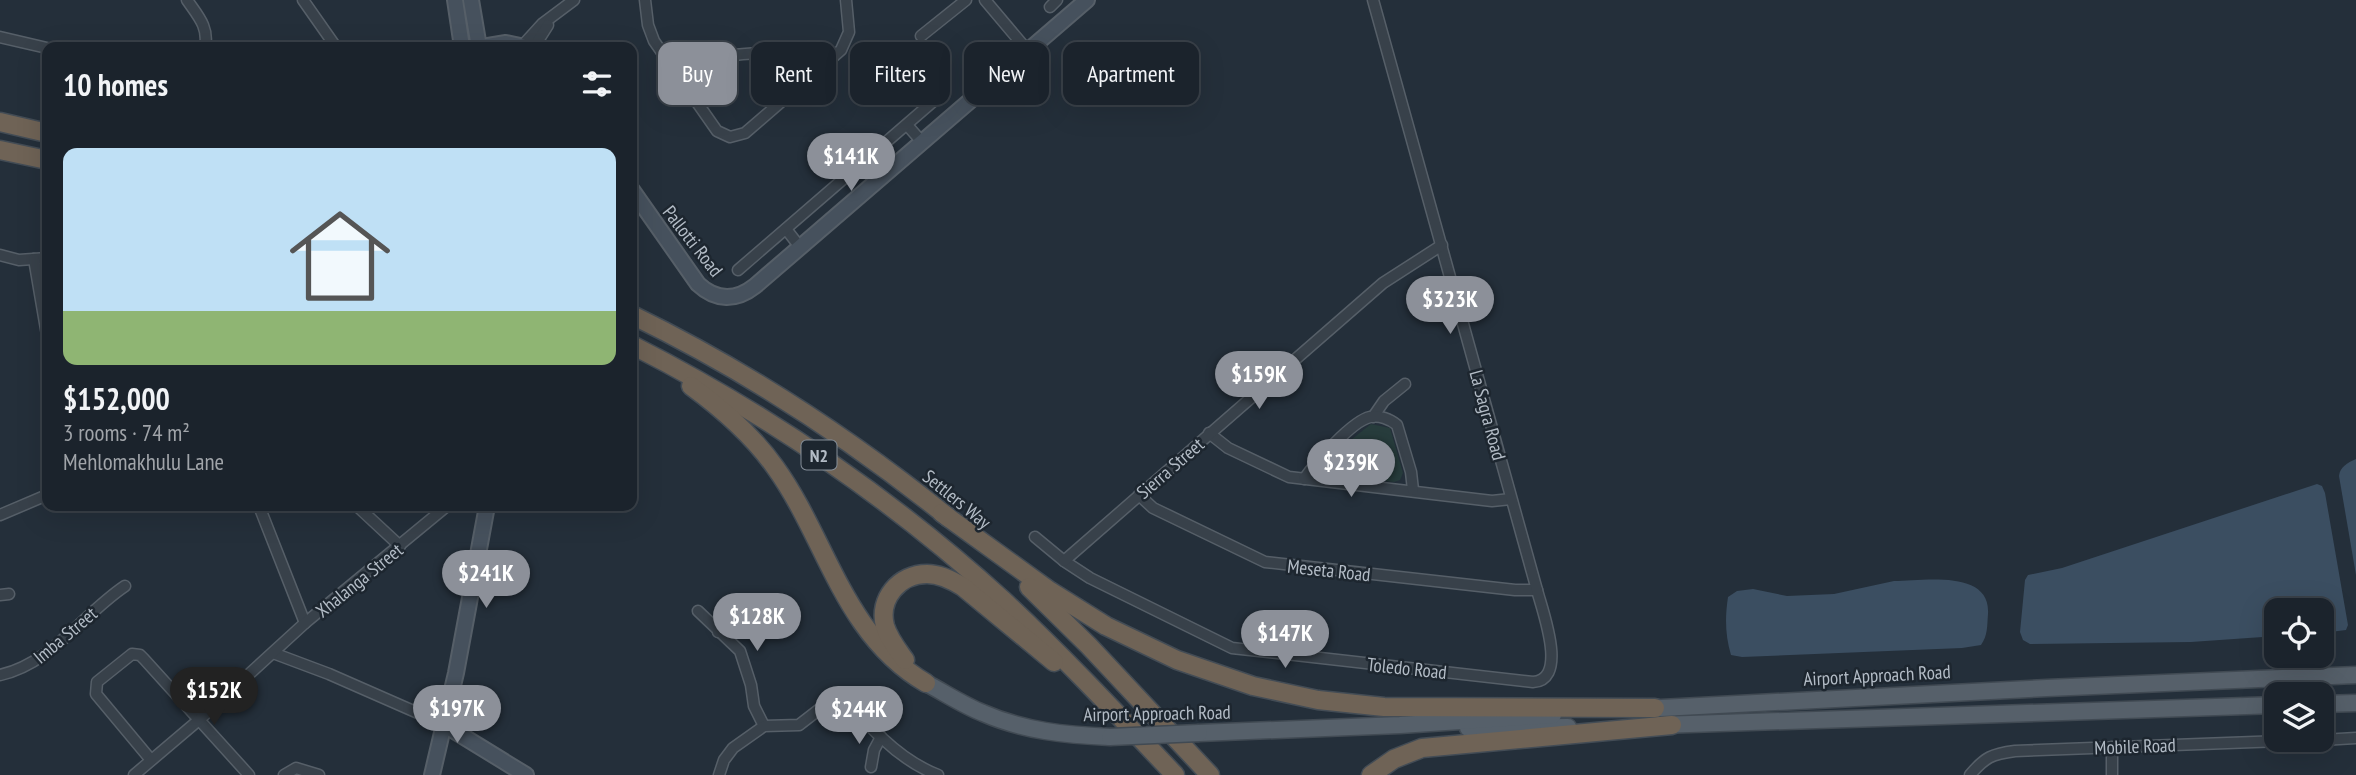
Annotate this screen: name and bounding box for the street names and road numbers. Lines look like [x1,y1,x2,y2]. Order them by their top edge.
street label: Pallotti Road [658,201,728,281]
street label: La Sagra Road [1464,367,1512,463]
street label: Sierra Street [1131,432,1209,504]
road number: N2 [802,440,836,470]
street label: Settlers Way [918,464,997,534]
street label: Xhalanga Street [311,537,408,622]
street label: Meseta Road [1286,554,1372,586]
street label: Imba Street [28,601,102,669]
street label: Toledo Road [1366,652,1448,684]
street label: Airport Approach Road [1803,659,1951,691]
street label: Airport Approach Road [1083,700,1231,726]
street label: Mobile Road [2094,733,2176,759]

